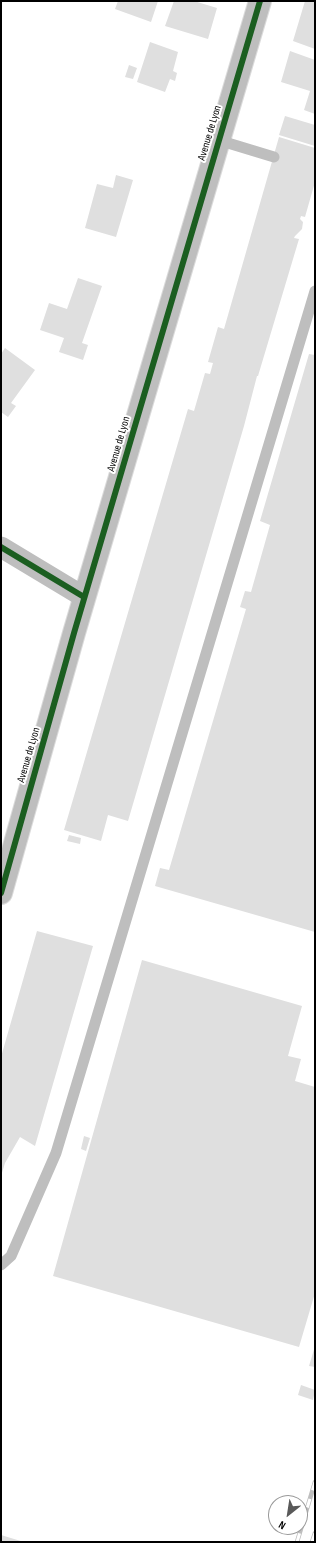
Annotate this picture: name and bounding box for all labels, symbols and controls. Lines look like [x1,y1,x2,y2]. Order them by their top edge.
street label: Avenue de Lyon [195,104,225,162]
street label: Avenue de Lyon [105,415,133,473]
street label: Avenue de Lyon [15,726,43,784]
north arrow [268,1495,308,1535]
text: N [276,1518,288,1532]

